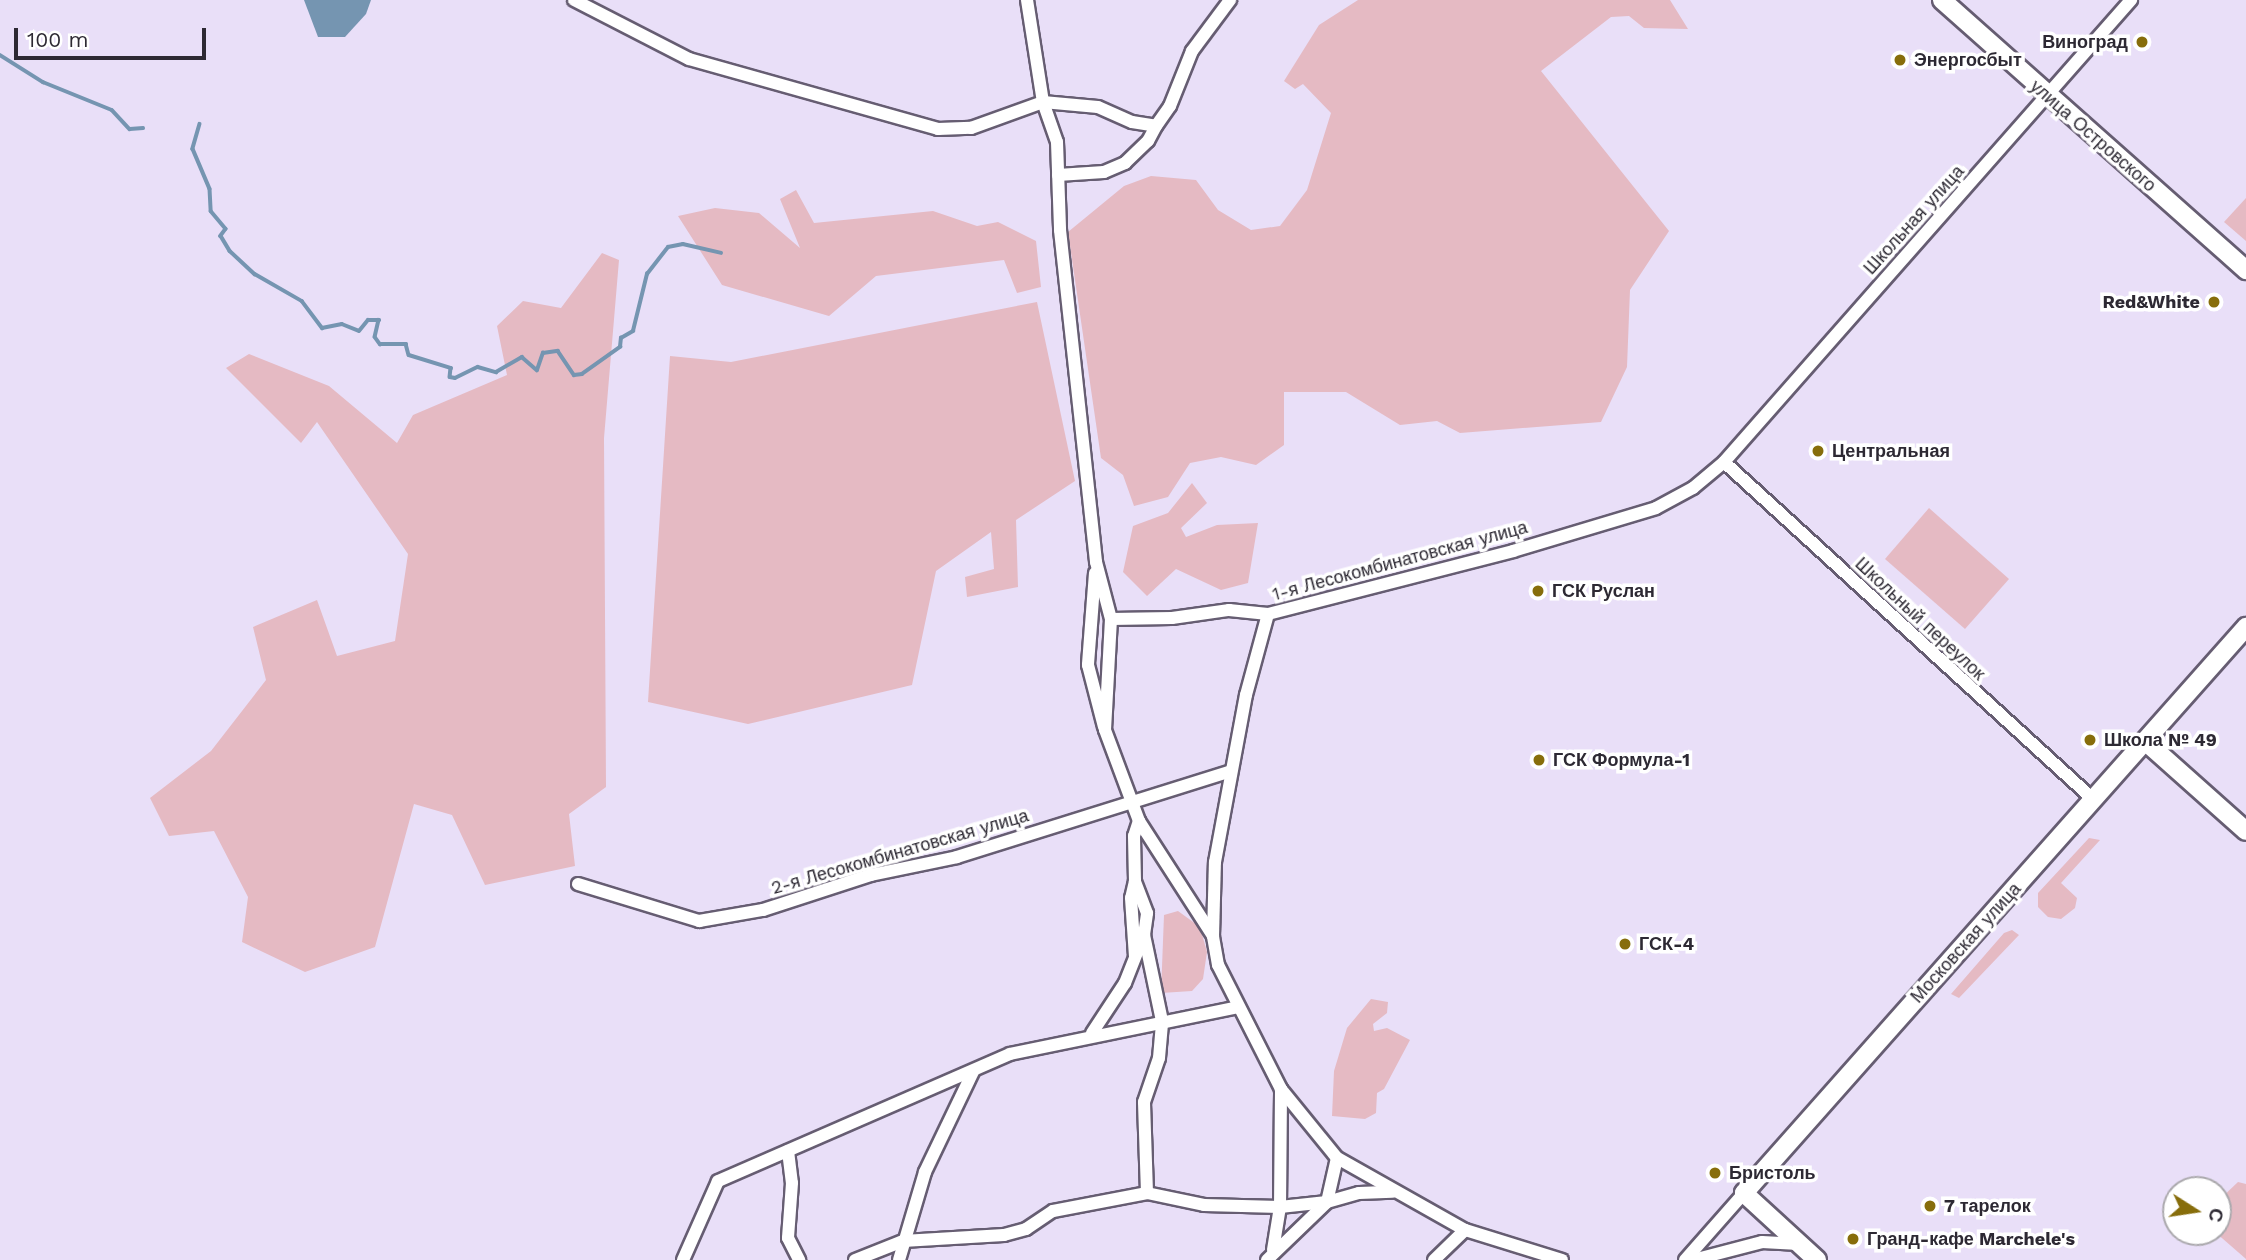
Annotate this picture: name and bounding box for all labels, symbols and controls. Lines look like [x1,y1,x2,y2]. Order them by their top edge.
scale bar [18,14,210,58]
text: 100 m [27,27,89,52]
place label: Виноград [2042,31,2128,53]
marker: Виноград [2134,34,2150,50]
place label: Энергосбыт [1914,49,2022,71]
marker: Энергосбыт [1892,52,1908,68]
street label: улица Островского [2026,76,2160,196]
street label: Школьная улица [1859,161,1969,279]
place label: Red&White [2102,291,2200,313]
marker: Red&White [2206,294,2222,310]
place label: Центральная [1832,440,1950,462]
marker: Центральная [1810,443,1826,459]
street label: 1-я Лесокомбинатовская улица [1270,516,1530,606]
street label: Школьный переулок [1851,553,1989,685]
place label: ГСК Руслан [1552,580,1655,602]
marker: ГСК Руслан [1530,583,1546,599]
place label: Школа № 49 [2104,729,2217,751]
marker: Школа № 49 [2082,732,2098,748]
place label: ГСК Формула-1 [1553,749,1690,771]
marker: ГСК Формула-1 [1531,752,1547,768]
street label: 2-я Лесокомбинатовская улица [769,805,1031,899]
street label: Московская улица [1906,878,2026,1008]
place label: ГСК-4 [1639,933,1694,955]
marker: ГСК-4 [1617,936,1633,952]
place label: Бристоль [1729,1162,1816,1184]
marker: Бристоль [1707,1165,1723,1181]
north arrow [2162,1176,2232,1246]
place label: 7 тарелок [1944,1195,2031,1217]
marker: 7 тарелок [1922,1198,1938,1214]
text: С [2203,1206,2229,1224]
place label: Гранд-кафе Marchele's [1867,1228,2075,1250]
marker: Гранд-кафе Marchele's [1845,1231,1861,1247]

